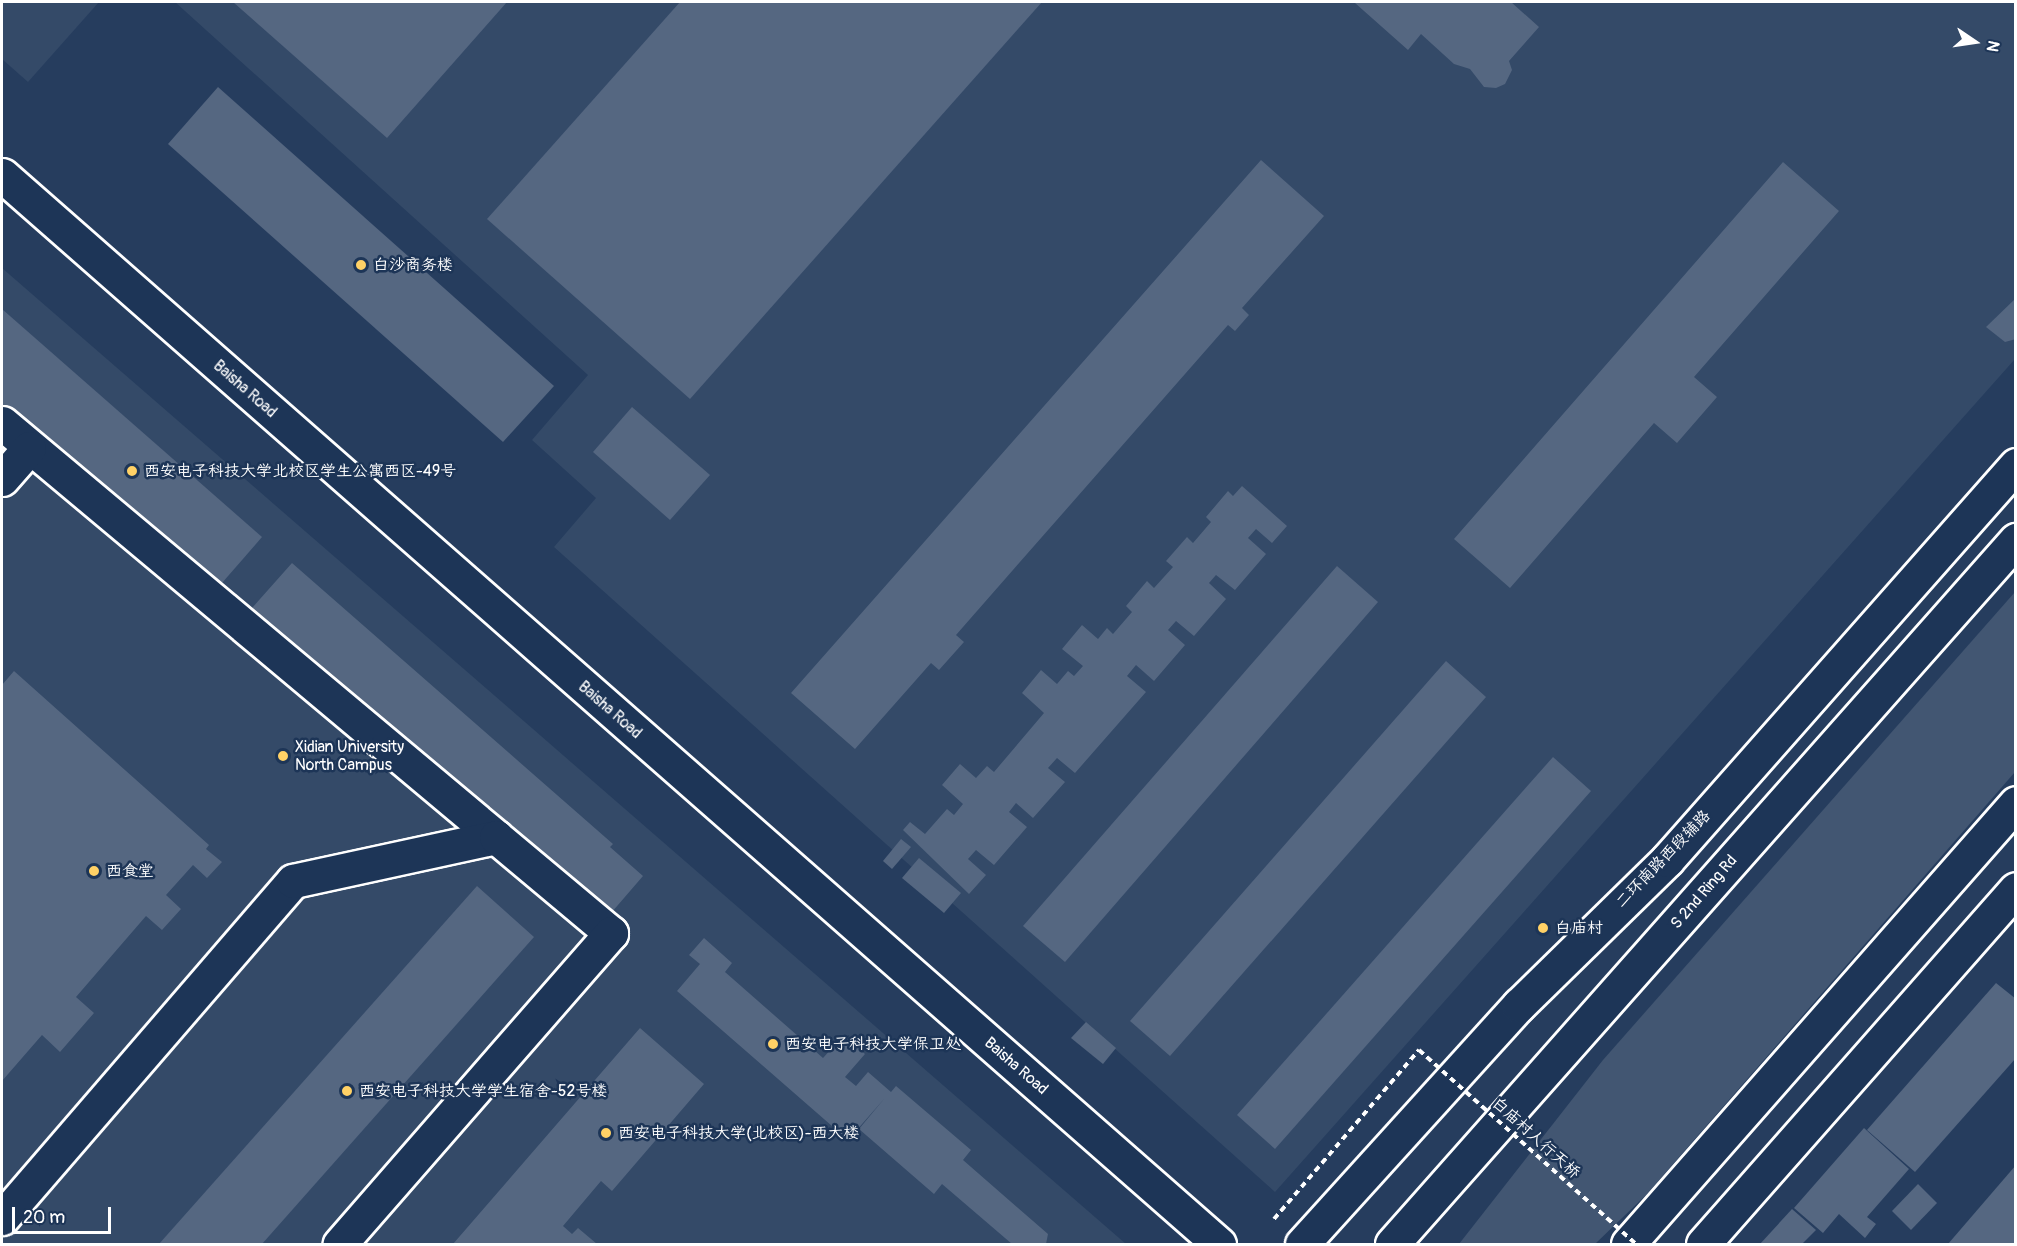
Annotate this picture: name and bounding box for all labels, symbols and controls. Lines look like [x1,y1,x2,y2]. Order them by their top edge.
north arrow [1945,12,2005,72]
text: N [1982,39,2004,54]
place label: 白沙商务楼 [373,255,453,275]
marker: 白沙商务楼 [354,258,368,272]
street label: Baisha Road [209,356,281,422]
place label: 西安电子科技大学北校区学生公寓西区-49号 [144,461,456,481]
marker: 西安电子科技大学北校区学生公寓西区-49号 [125,464,139,478]
street label: Baisha Road [574,677,646,743]
place label: Xidian University North Campus [295,737,404,775]
marker: Xidian University North Campus [276,749,290,763]
street label: 二环南路西段辅路 [1612,806,1714,912]
street label: S 2nd Ring Rd [1667,851,1741,933]
place label: 西食堂 [106,861,154,881]
marker: 西食堂 [87,864,101,878]
place label: 白庙村 [1555,918,1603,938]
marker: 白庙村 [1536,921,1550,935]
street label: Baisha Road [980,1033,1052,1099]
place label: 西安电子科技大学保卫处 [785,1034,961,1054]
marker: 西安电子科技大学保卫处 [766,1037,780,1051]
place label: 西安电子科技大学学生宿舍-52号楼 [359,1081,607,1101]
marker: 西安电子科技大学学生宿舍-52号楼 [340,1084,354,1098]
street label: 白庙村人行天桥 [1488,1093,1584,1183]
place label: 西安电子科技大学(北校区)-西大楼 [618,1123,860,1143]
marker: 西安电子科技大学(北校区)-西大楼 [599,1126,613,1140]
scale bar [15,1195,114,1233]
text: 20 m [23,1206,65,1229]

